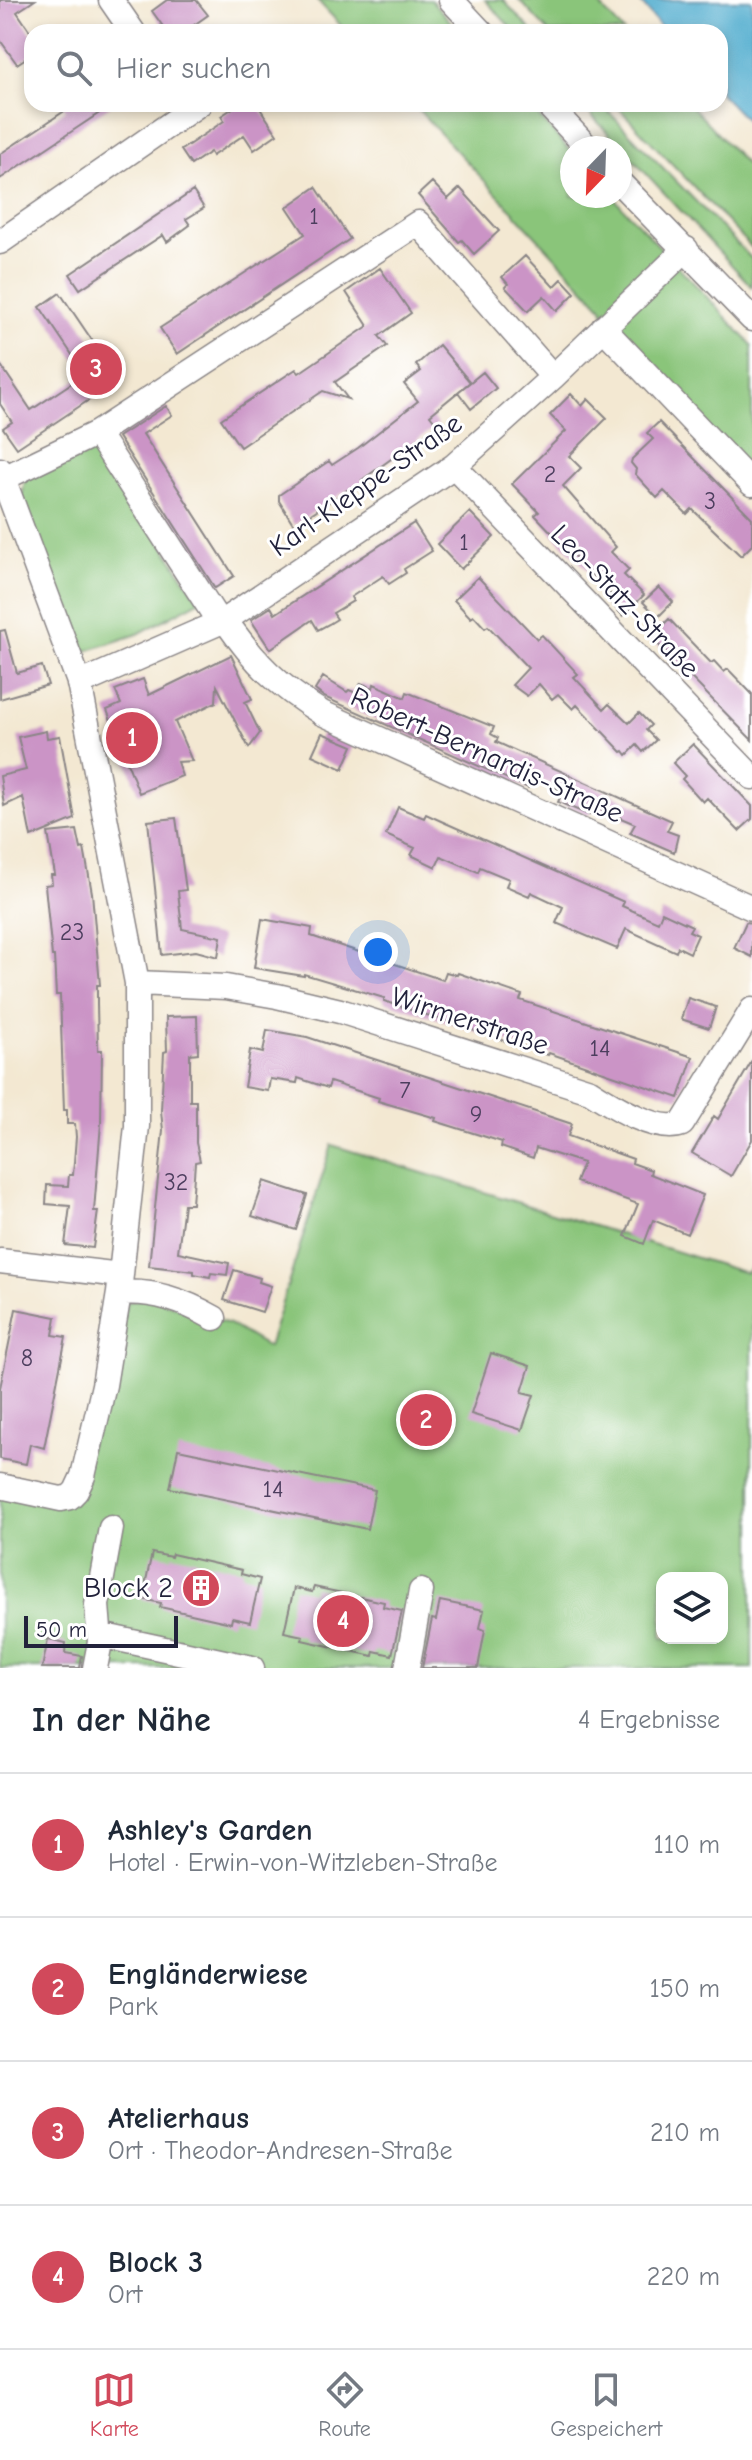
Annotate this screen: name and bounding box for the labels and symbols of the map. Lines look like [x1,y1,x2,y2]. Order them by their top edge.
north arrow [560,136,632,208]
house number: 1 [309,202,319,230]
pin: 3 [70,339,122,399]
street label: Karl-Kleppe-Straße [264,407,468,563]
house number: 2 [544,460,556,488]
house number: 3 [704,487,716,515]
street label: Leo-Statz-Straße [544,518,706,684]
house number: 1 [459,528,469,556]
street label: Robert-Bernardis-Straße [346,680,628,830]
pin: 1 [106,708,158,768]
house number: 23 [60,918,84,946]
your location [358,932,398,972]
street label: Wirmerstraße [387,981,553,1061]
house number: 14 [589,1034,611,1062]
house number: 7 [399,1076,411,1104]
house number: 9 [470,1100,482,1128]
house number: 32 [164,1168,188,1196]
house number: 8 [21,1344,33,1372]
pin: 2 [400,1390,452,1450]
house number: 14 [262,1475,284,1503]
building icon: Block 2 [180,1567,222,1609]
place label: Block 2 [84,1572,173,1604]
pin: 4 [317,1591,369,1651]
scale bar [24,1612,178,1648]

